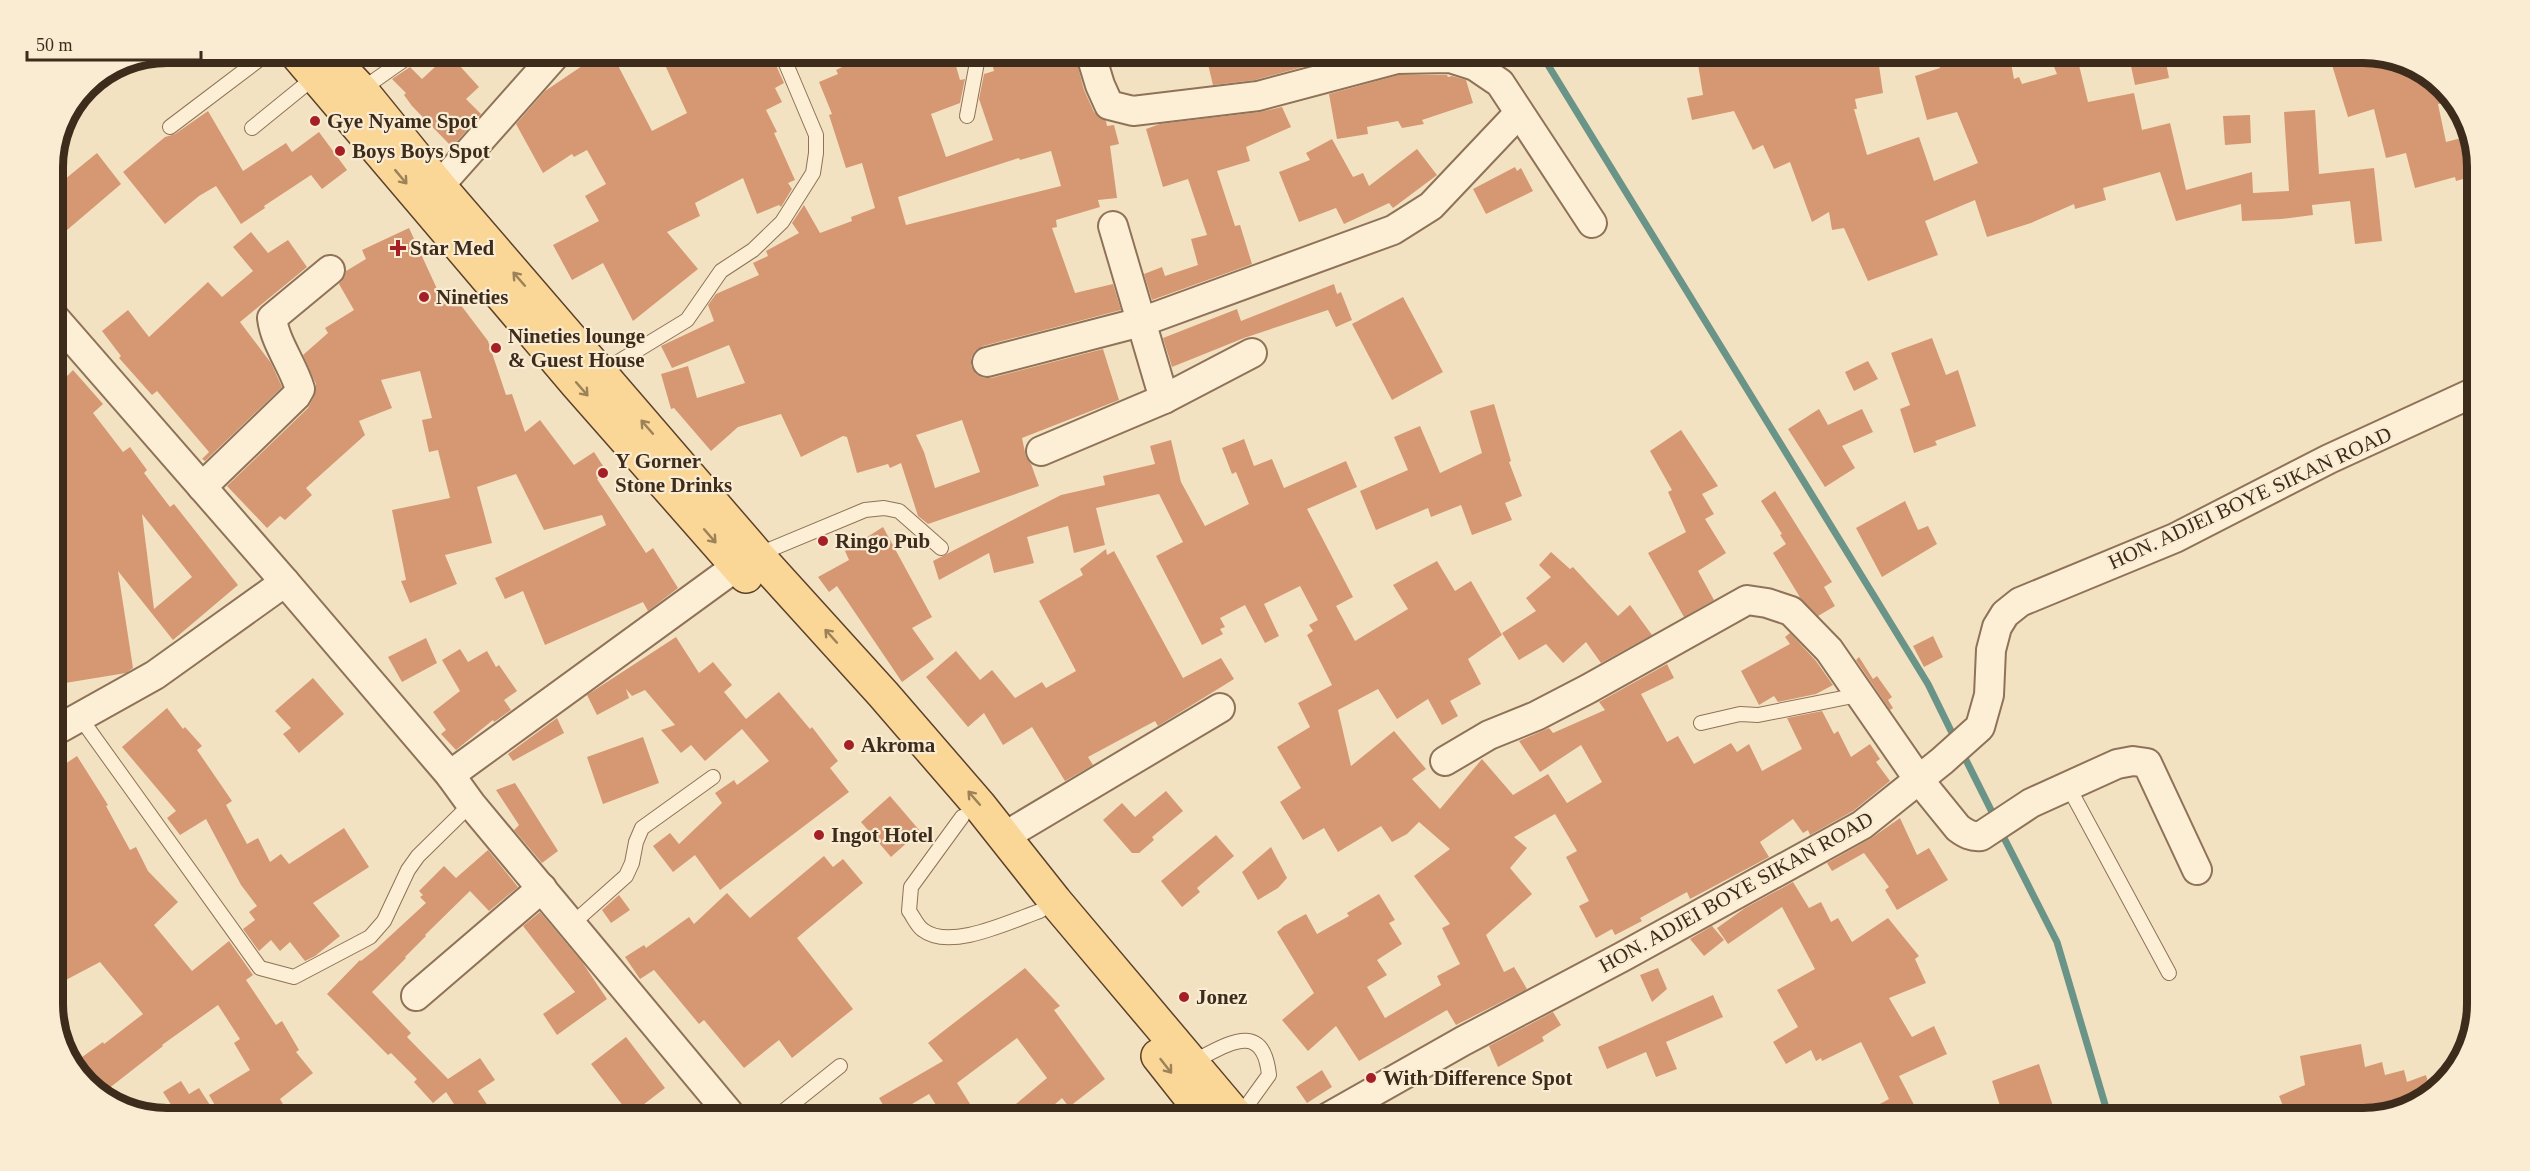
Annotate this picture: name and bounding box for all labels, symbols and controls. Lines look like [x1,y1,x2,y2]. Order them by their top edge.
scale bar [27,24,201,62]
text: 50 m [36,35,73,55]
place label: Gye Nyame Spot [327,109,478,133]
marker: Gye Nyame Spot [308,114,322,128]
place label: Boys Boys Spot [352,139,490,163]
marker: Boys Boys Spot [333,144,347,158]
one-way arrow [394,169,407,185]
place label: Star Med [410,236,495,260]
marker: Star Med [391,241,405,255]
one-way arrow [513,271,526,287]
place label: Nineties [436,285,508,309]
marker: Nineties [417,290,431,304]
place label: Nineties lounge & Guest House [508,324,645,372]
marker: Nineties lounge & Guest House [489,341,503,355]
one-way arrow [575,381,589,396]
one-way arrow [640,420,654,435]
street label: HON. ADJEI BOYE SIKAN ROAD [2105,422,2395,574]
place label: Y Gorner Stone Drinks [615,449,732,497]
marker: Y Gorner Stone Drinks [596,466,610,480]
one-way arrow [703,528,717,543]
place label: Ringo Pub [835,529,930,553]
marker: Ringo Pub [816,534,830,548]
one-way arrow [824,629,838,644]
place label: Akroma [861,733,936,757]
marker: Akroma [842,738,856,752]
one-way arrow [967,790,980,806]
street label: HON. ADJEI BOYE SIKAN ROAD [1595,806,1877,978]
place label: Ingot Hotel [831,823,933,847]
marker: Ingot Hotel [812,828,826,842]
place label: Jonez [1196,985,1247,1009]
marker: Jonez [1177,990,1191,1004]
one-way arrow [1159,1057,1172,1073]
place label: With Difference Spot [1383,1066,1572,1090]
marker: With Difference Spot [1364,1071,1378,1085]

